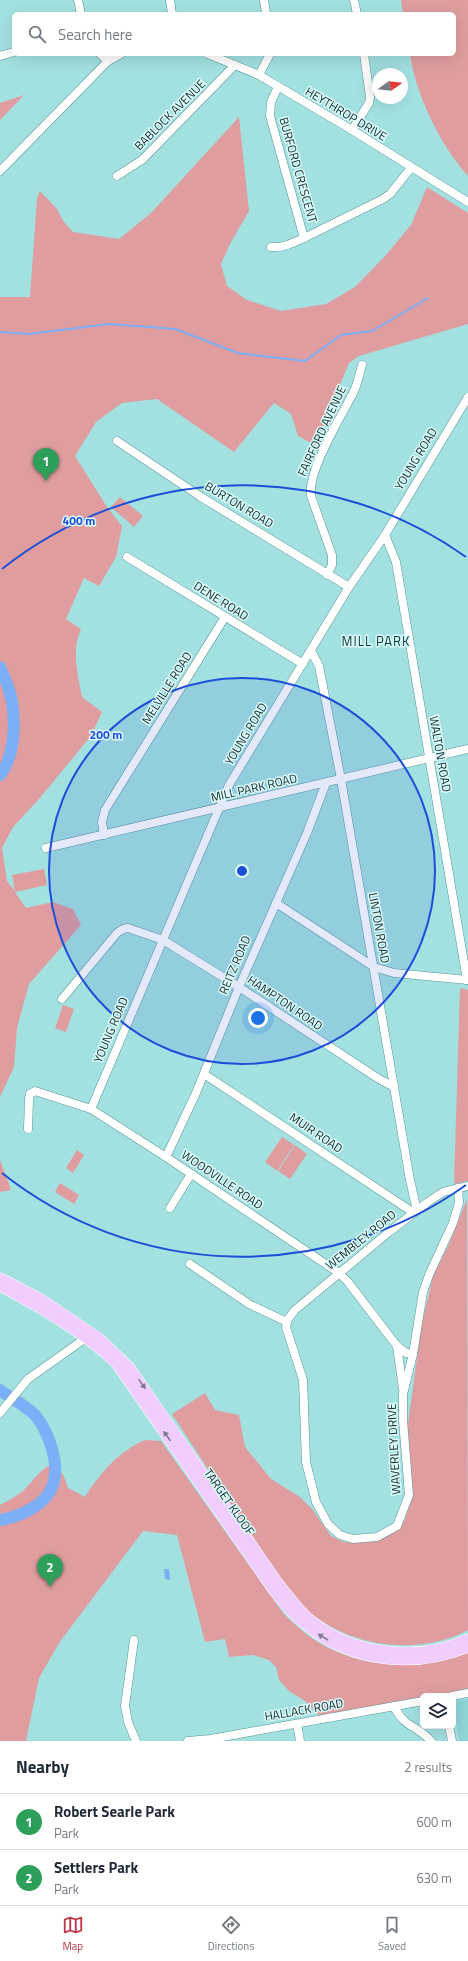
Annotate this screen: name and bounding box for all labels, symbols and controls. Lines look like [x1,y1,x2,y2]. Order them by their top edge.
search box [12,12,456,56]
icon: search [26,23,48,45]
text: Search here [58,23,132,46]
north arrow [372,68,408,104]
street label: BABLOCK AVENUE [130,74,210,155]
street label: HEYTHROP DRIVE [302,82,391,146]
street label: BURFORD CRESCENT [274,115,323,226]
street label: FAIRFORD AVENUE [292,382,351,479]
street label: YOUNG ROAD [389,424,442,494]
pin: 1 [33,448,59,481]
street label: BURTON ROAD [201,477,277,533]
text: 400 m [63,511,95,530]
street label: DENE ROAD [190,576,253,625]
district label: MILL PARK [342,631,410,651]
street label: MELVILLE ROAD [137,647,197,728]
street label: YOUNG ROAD [219,699,272,769]
street label: WALTON ROAD [424,714,457,794]
text: 200 m [90,725,122,744]
street label: MILL PARK ROAD [209,768,299,807]
centre of rings [235,864,249,878]
street label: LINTON ROAD [364,891,395,965]
street label: REITZ ROAD [214,932,256,997]
street label: HAMPTON ROAD [244,970,327,1035]
street label: YOUNG ROAD [88,994,133,1066]
your location [248,1008,268,1028]
street label: MUIR ROAD [286,1108,347,1158]
street label: WOODVILLE ROAD [178,1145,267,1214]
street label: WEMBLEY ROAD [321,1205,400,1274]
one-way arrow [138,1379,146,1390]
street label: WAVERLEY DRIVE [382,1403,405,1495]
one-way arrow [163,1431,171,1442]
street label: TARGET KLOOF [199,1464,259,1539]
pin: 2 [37,1554,63,1587]
one-way arrow [317,1634,329,1641]
street label: HALLACK ROAD [263,1693,345,1726]
map controls [420,1693,456,1729]
button: layers [420,1693,456,1729]
text: Nearby [16,1754,69,1780]
text: 2 results [404,1757,452,1777]
text: Robert Searle Park [54,1800,175,1823]
text: 1 [25,1812,33,1832]
text: 600 m [416,1812,452,1832]
text: Park [54,1823,79,1843]
text: Settlers Park [54,1856,138,1879]
text: 2 [25,1868,33,1888]
text: 630 m [416,1868,452,1888]
text: Park [54,1879,79,1899]
tab: Map [62,1914,84,1954]
tab: Directions [208,1914,254,1954]
tab: Saved [378,1914,406,1954]

